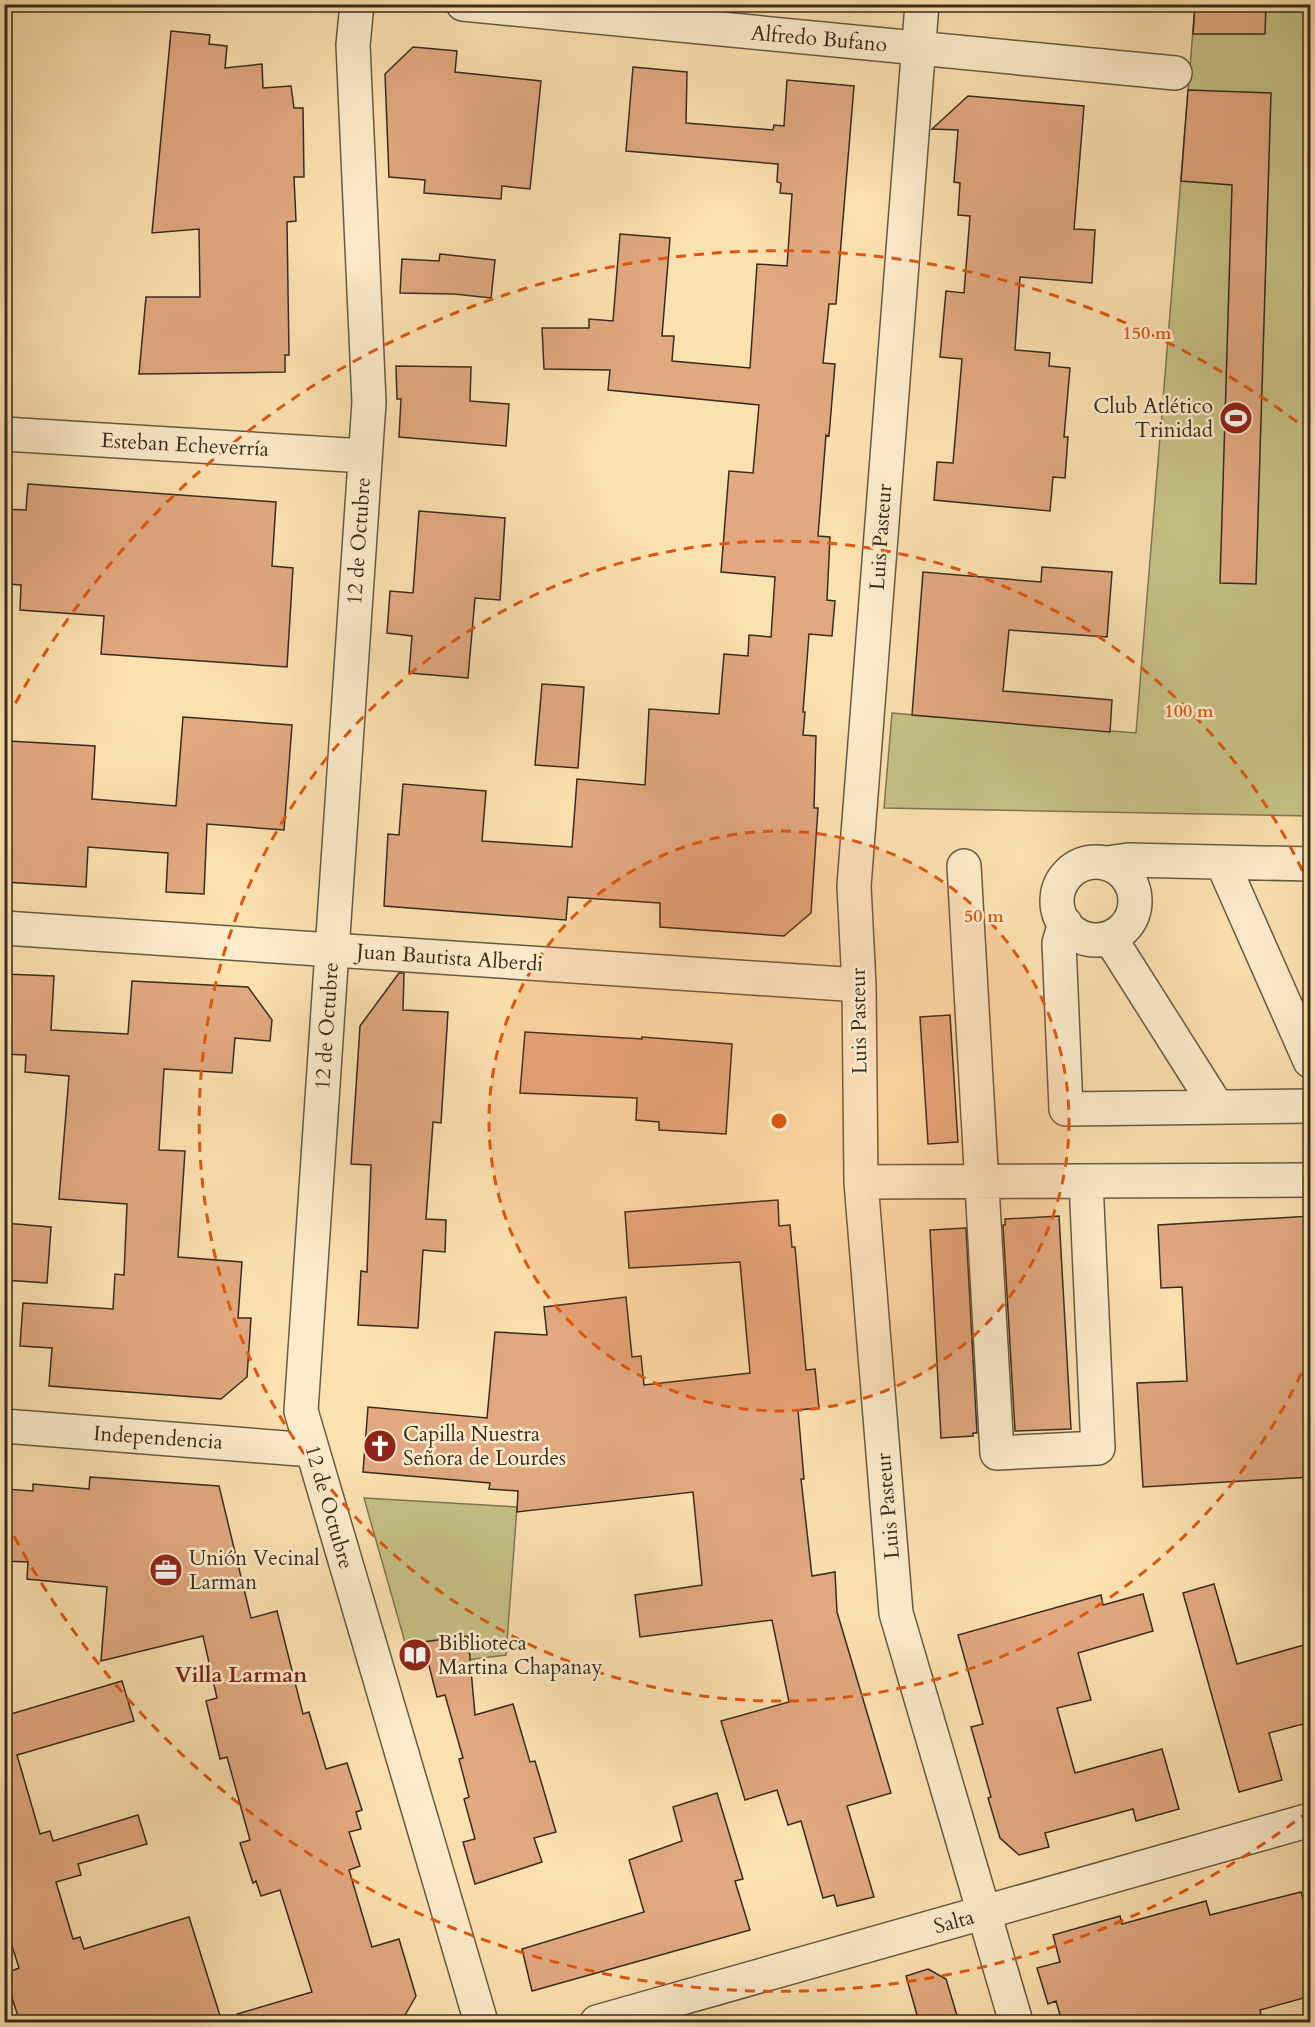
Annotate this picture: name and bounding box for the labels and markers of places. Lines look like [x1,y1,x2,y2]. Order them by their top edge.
place label: Club Atlético Trinidad [1093,392,1213,445]
sports icon: Club Atlético Trinidad [1218,400,1254,436]
centre of rings [769,1111,789,1131]
place label: Capilla Nuestra Señora de Lourdes [403,1420,566,1473]
church icon: Capilla Nuestra Señora de Lourdes [362,1428,398,1464]
place label: Unión Vecinal Larman [189,1544,320,1597]
office icon: Unión Vecinal Larman [148,1552,184,1588]
place label: Biblioteca Martina Chapanay [438,1629,603,1682]
library icon: Biblioteca Martina Chapanay [397,1637,433,1673]

